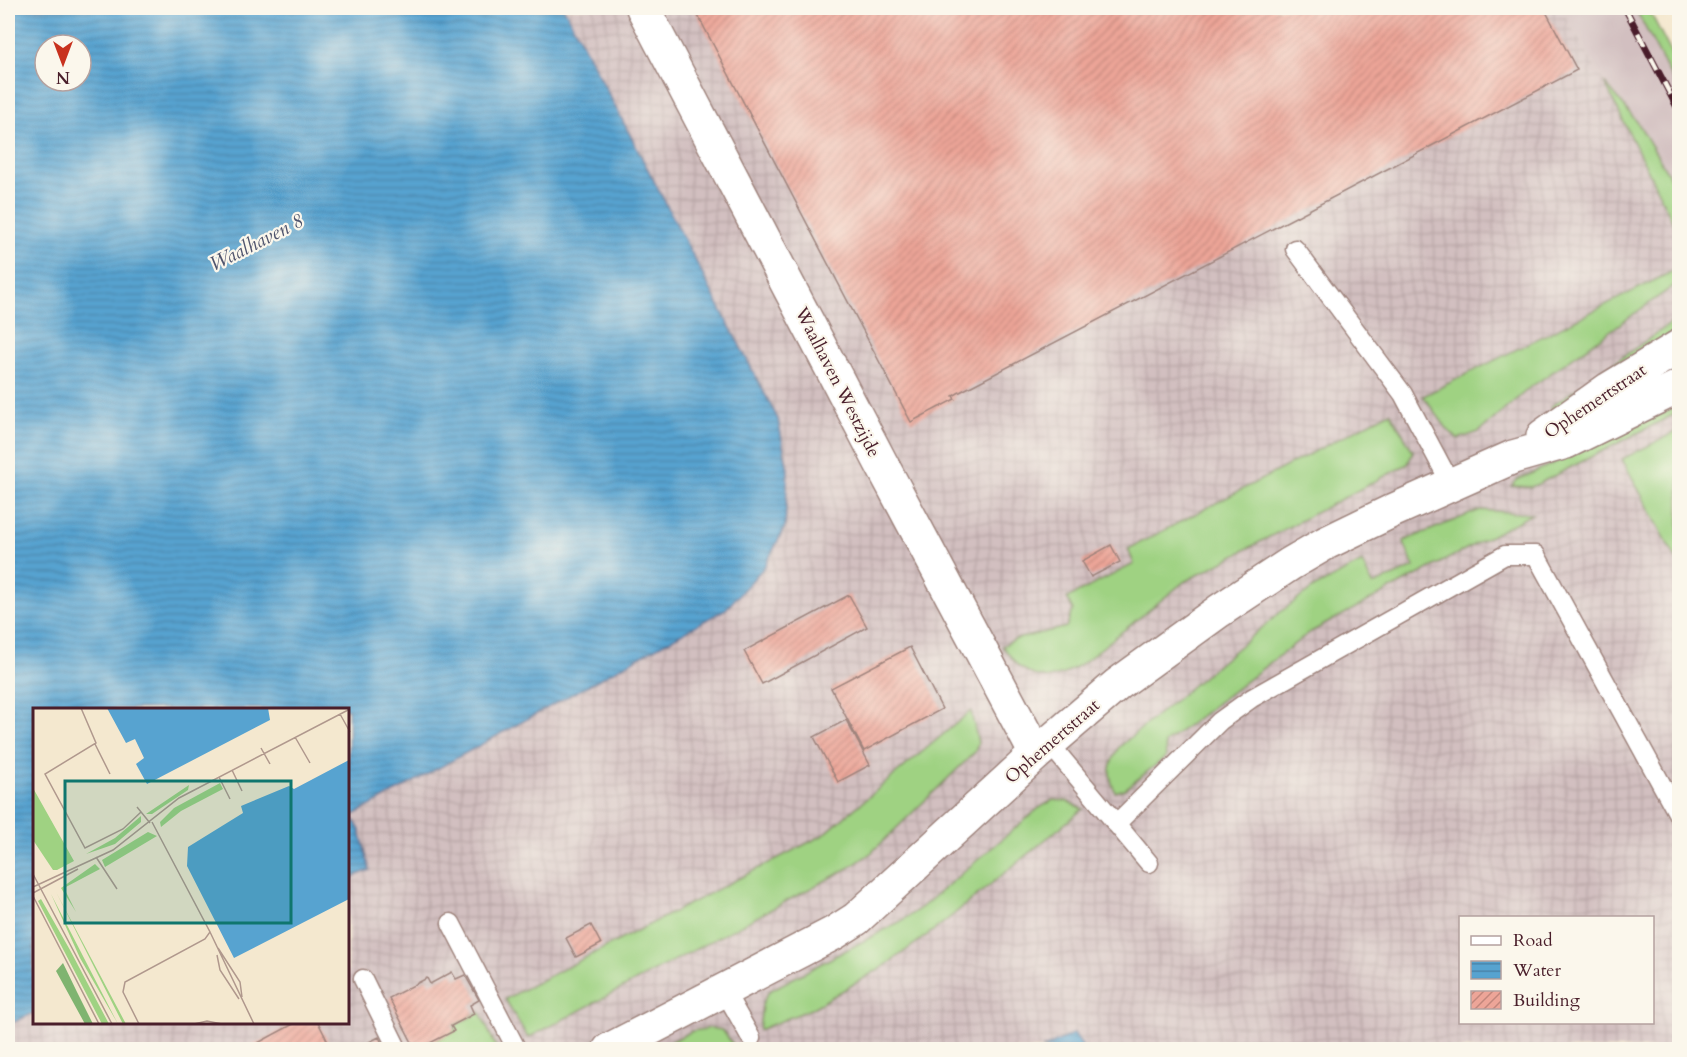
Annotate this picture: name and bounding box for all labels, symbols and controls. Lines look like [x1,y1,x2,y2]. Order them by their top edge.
north arrow [33,33,93,93]
text: N [56,66,70,88]
water label: Waalhaven 8 [205,207,308,278]
street label: Waalhaven Westzijde [788,302,886,462]
street label: Ophemertstraat [1539,358,1652,445]
street label: Ophemertstraat [999,693,1105,790]
inset map [33,708,350,1024]
legend [1459,916,1654,1024]
text: Road [1513,928,1553,953]
text: Water [1512,958,1562,983]
text: Building [1513,988,1581,1013]

